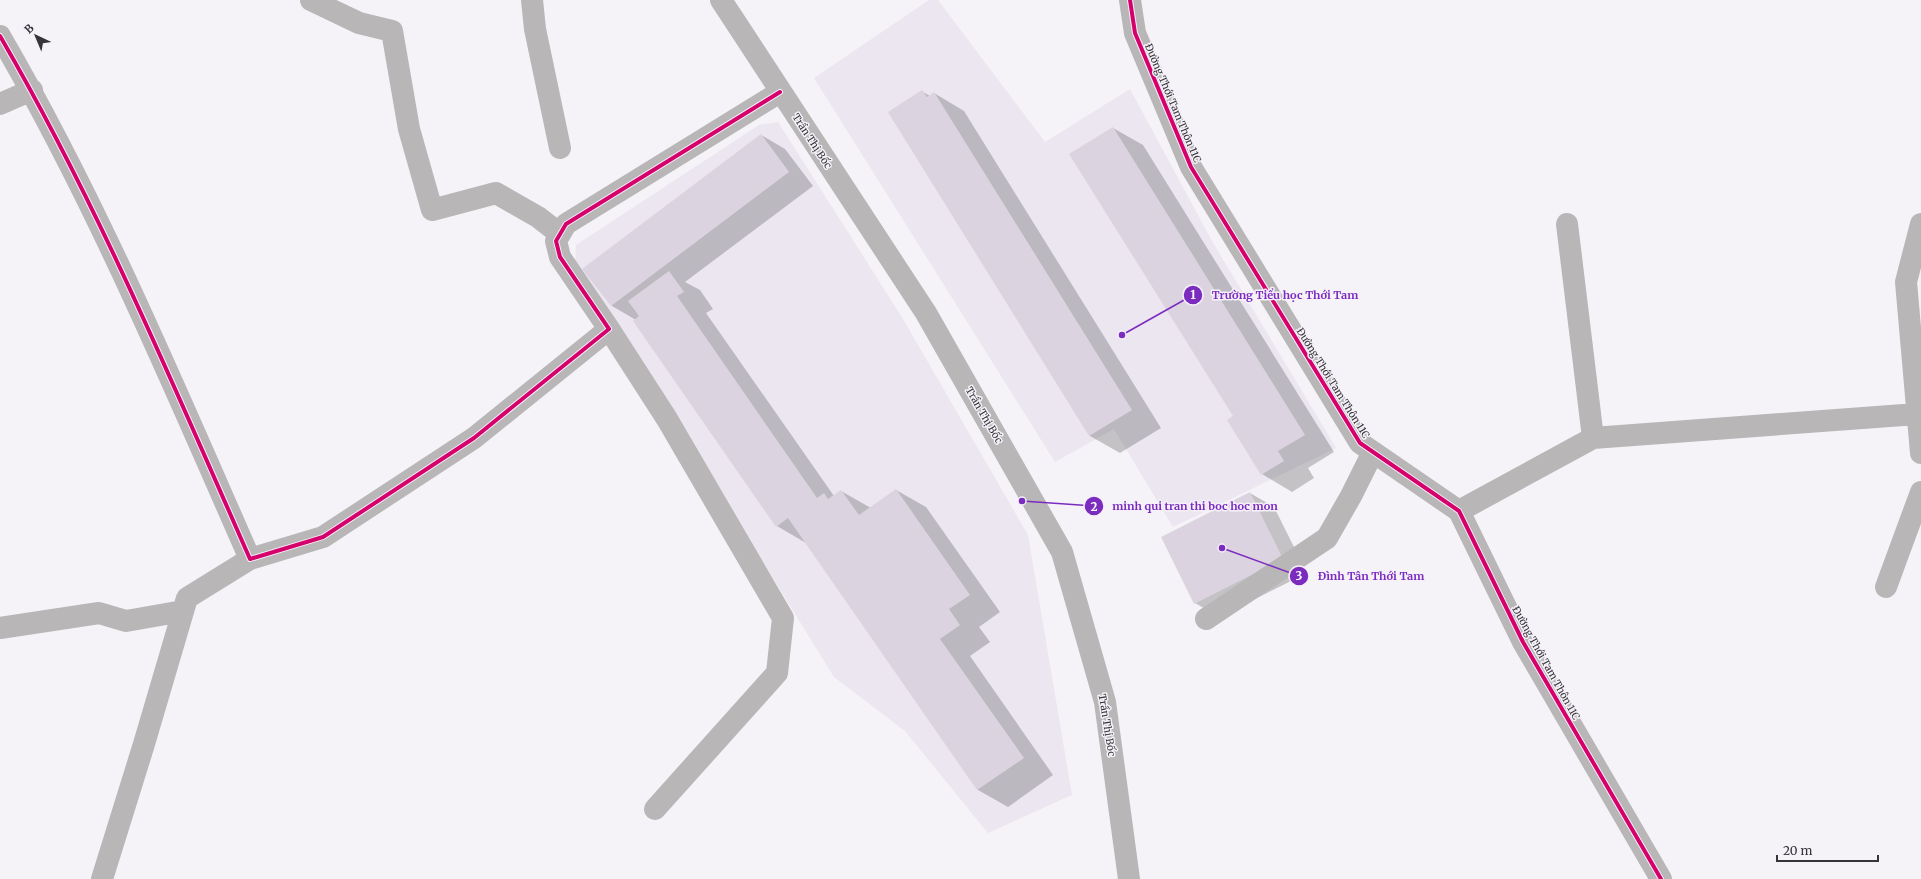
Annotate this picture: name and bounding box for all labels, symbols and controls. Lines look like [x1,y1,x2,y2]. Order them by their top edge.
north arrow [16,16,56,56]
text: B [21,21,37,37]
street label: Đường Thới Tam Thôn 11C [1142,42,1204,165]
street label: Trần Thị Bốc [789,111,835,171]
callout: Trường Tiểu học Thới Tam [1183,284,1366,307]
text: 1 [1190,287,1196,302]
text: Trường Tiểu học Thới Tam [1212,288,1358,302]
street label: Đường Thới Tam Thôn 11C [1294,325,1373,441]
street label: Trần Thị Bốc [963,384,1005,446]
callout: minh qui tran thi boc hoc mon [1084,495,1286,518]
text: 2 [1090,499,1098,514]
text: minh qui tran thi boc hoc mon [1112,499,1278,513]
callout: Đình Tân Thới Tam [1289,564,1432,587]
text: 3 [1296,568,1303,583]
text: Đình Tân Thới Tam [1318,569,1424,583]
street label: Đường Thới Tam Thôn 11C [1509,604,1583,722]
street label: Trần Thị Bốc [1096,693,1118,757]
scale bar [1777,837,1878,863]
text: 20 m [1783,843,1812,858]

